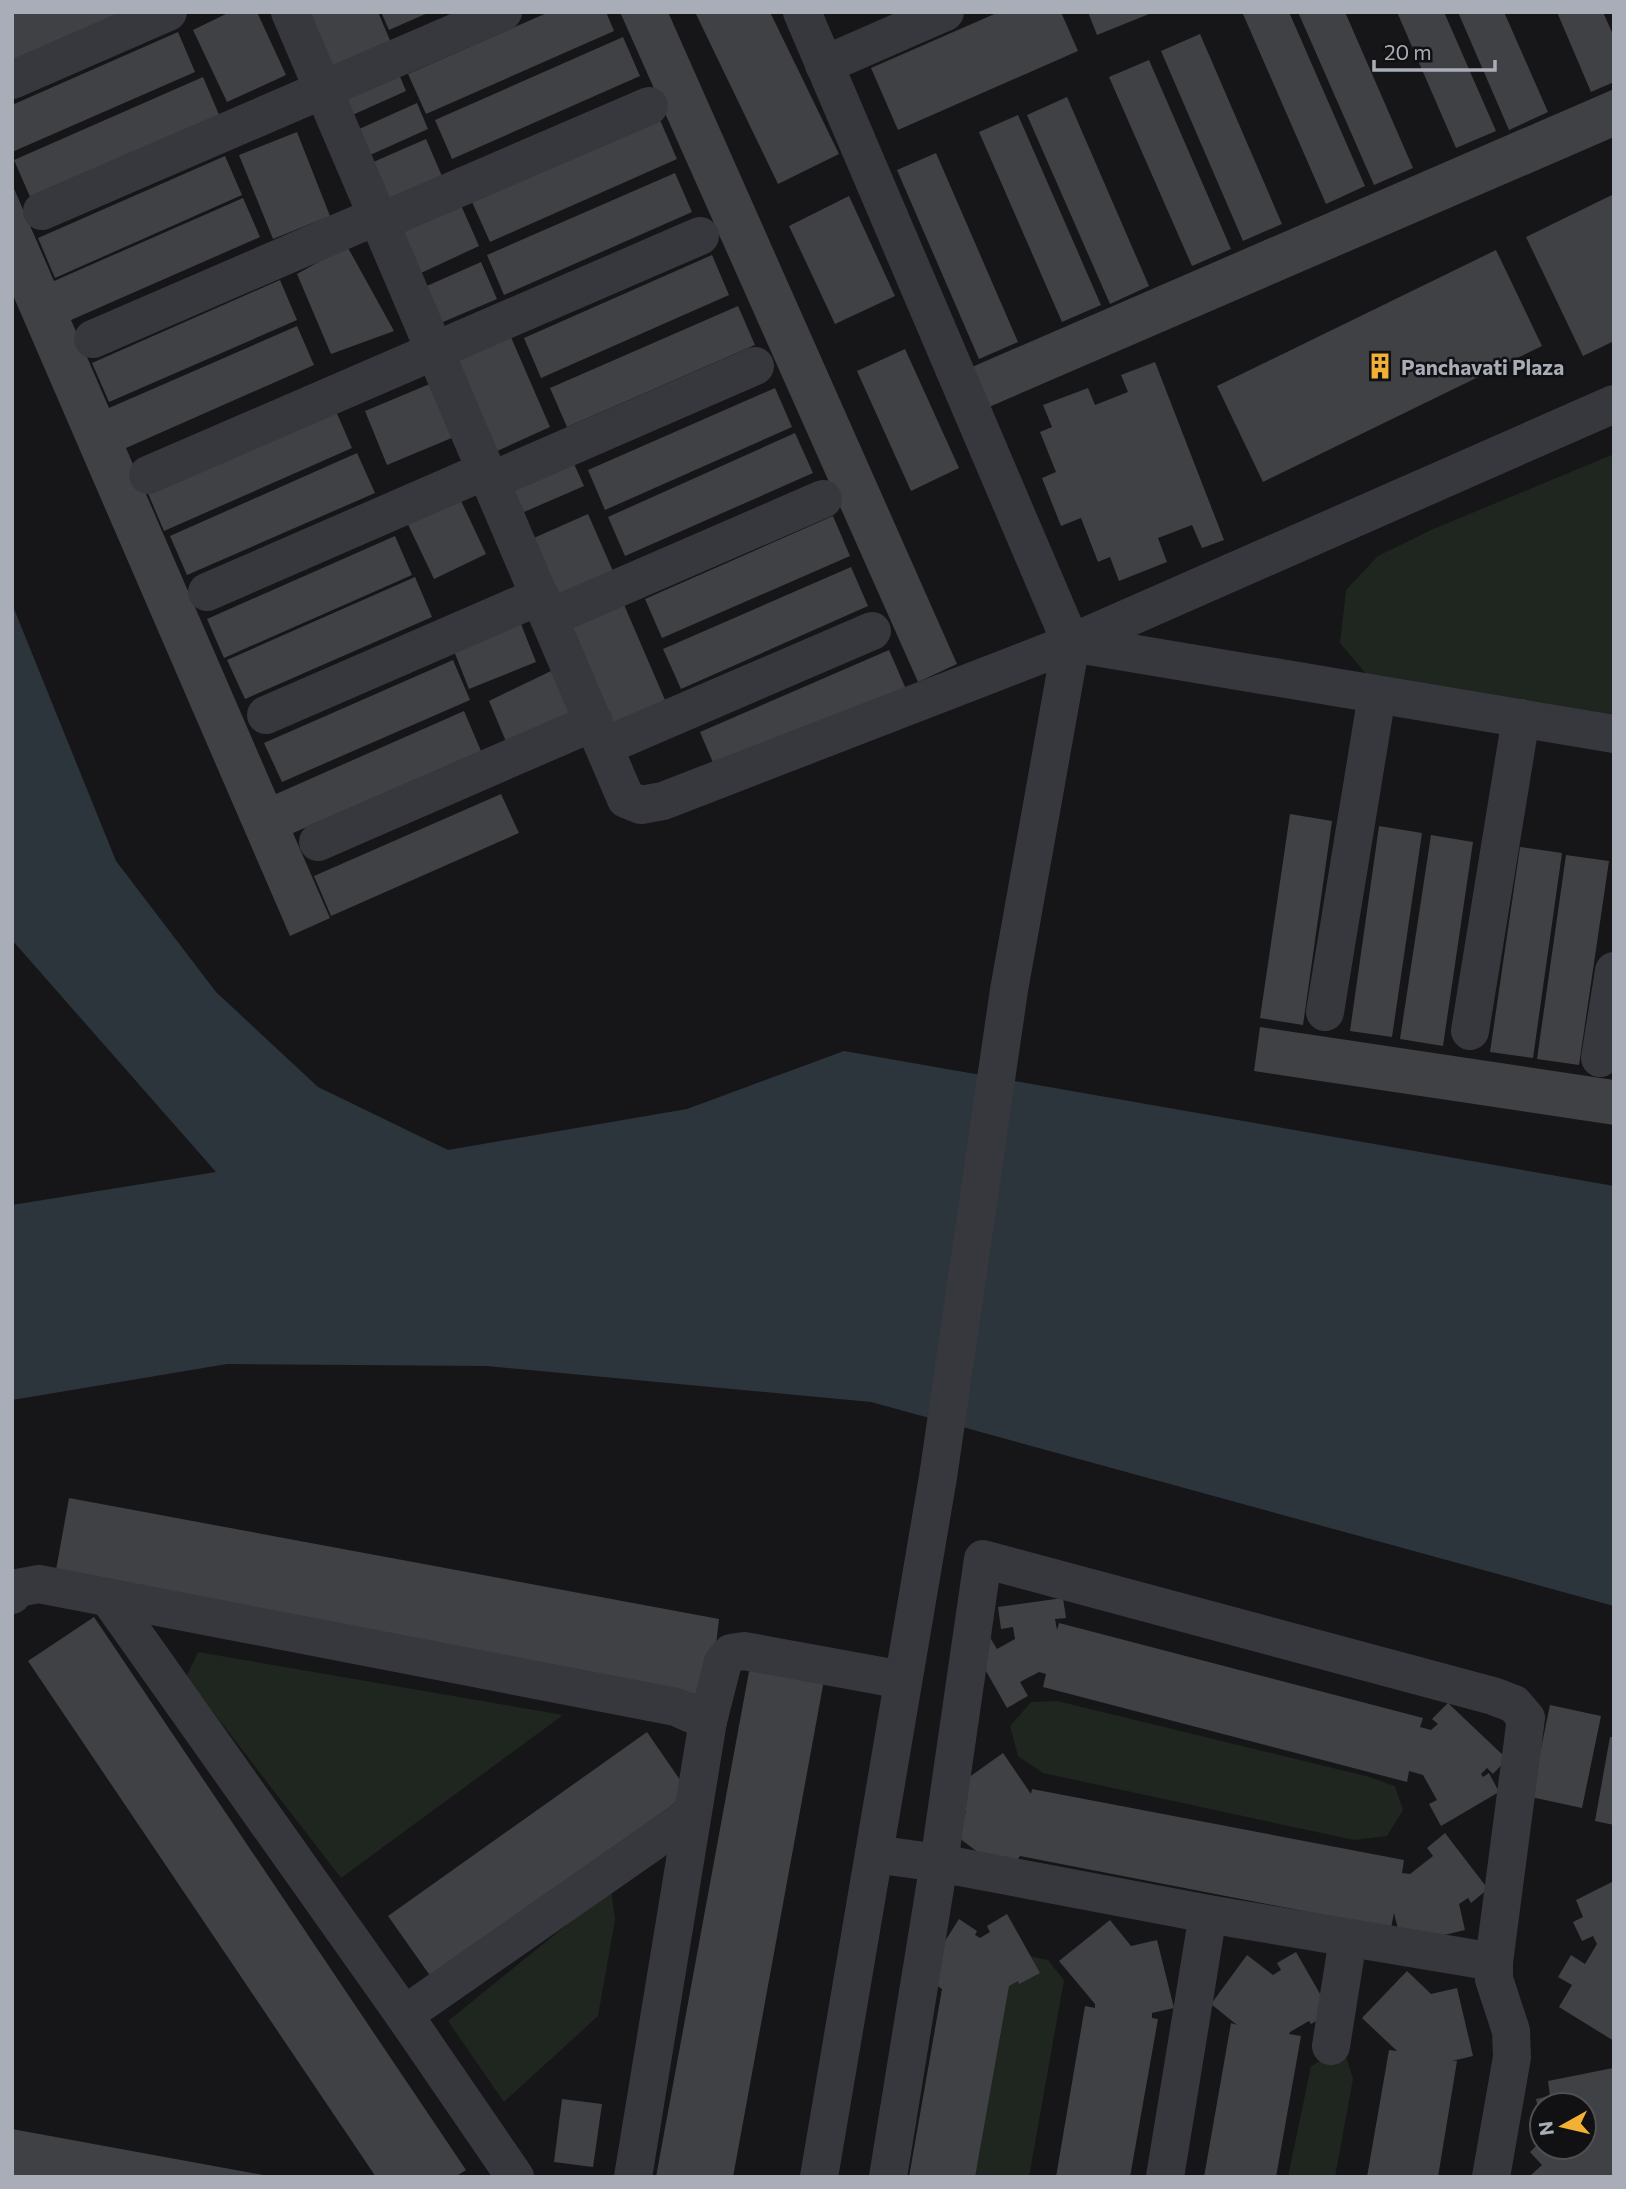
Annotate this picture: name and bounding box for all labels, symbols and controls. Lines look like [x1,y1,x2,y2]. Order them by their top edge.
scale bar [1374,28,1495,72]
text: 20 m [1384,39,1432,64]
building icon: Panchavati Plaza [1365,351,1395,381]
place label: Panchavati Plaza [1401,354,1564,379]
north arrow [1528,2091,1598,2161]
text: N [1533,2120,1558,2137]

